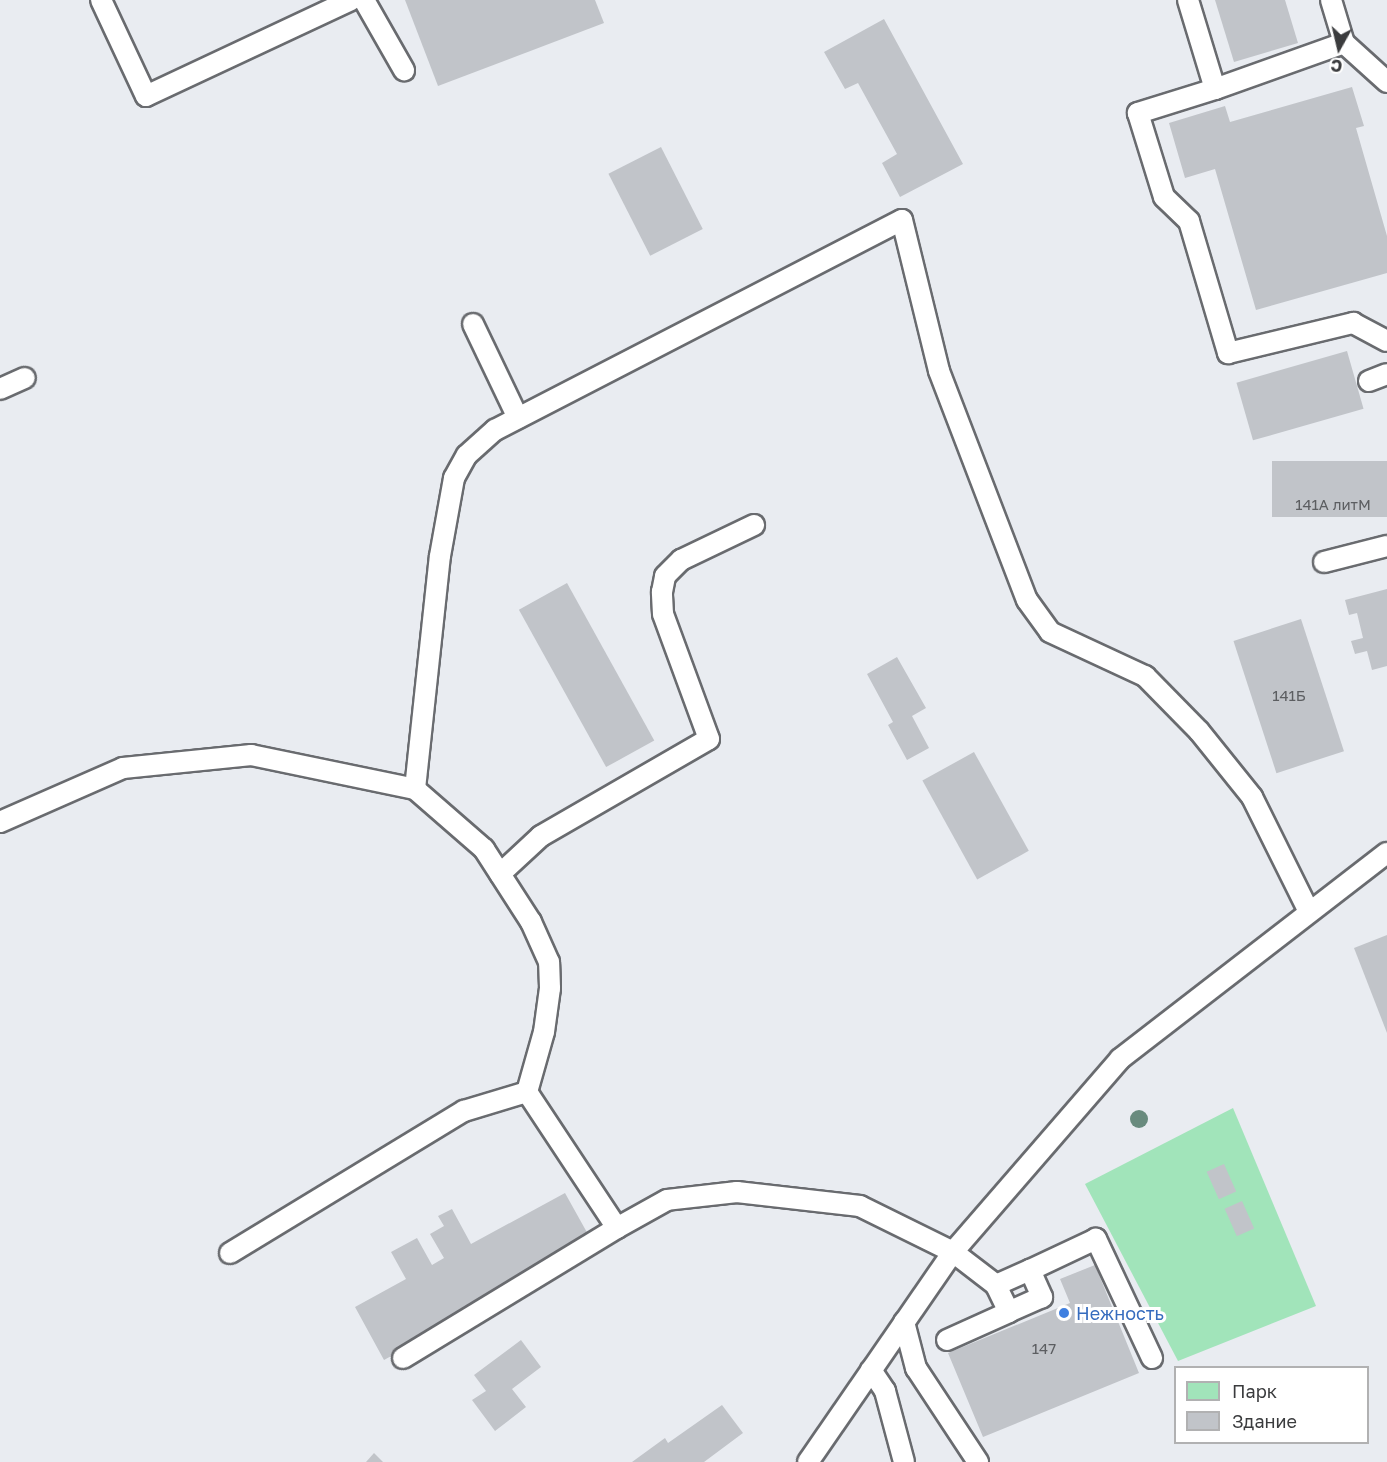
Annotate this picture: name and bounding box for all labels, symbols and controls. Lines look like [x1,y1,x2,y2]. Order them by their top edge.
north arrow [1309,18,1369,78]
text: С [1329,55,1344,77]
house number: 141А литМ [1295,496,1371,514]
house number: 141Б [1272,687,1306,705]
place label: Нежность [1076,1302,1164,1324]
marker: Нежность [1057,1306,1071,1320]
house number: 147 [1032,1340,1056,1358]
legend [1174,1366,1369,1444]
text: Парк [1232,1380,1277,1402]
text: Здание [1232,1410,1297,1432]

